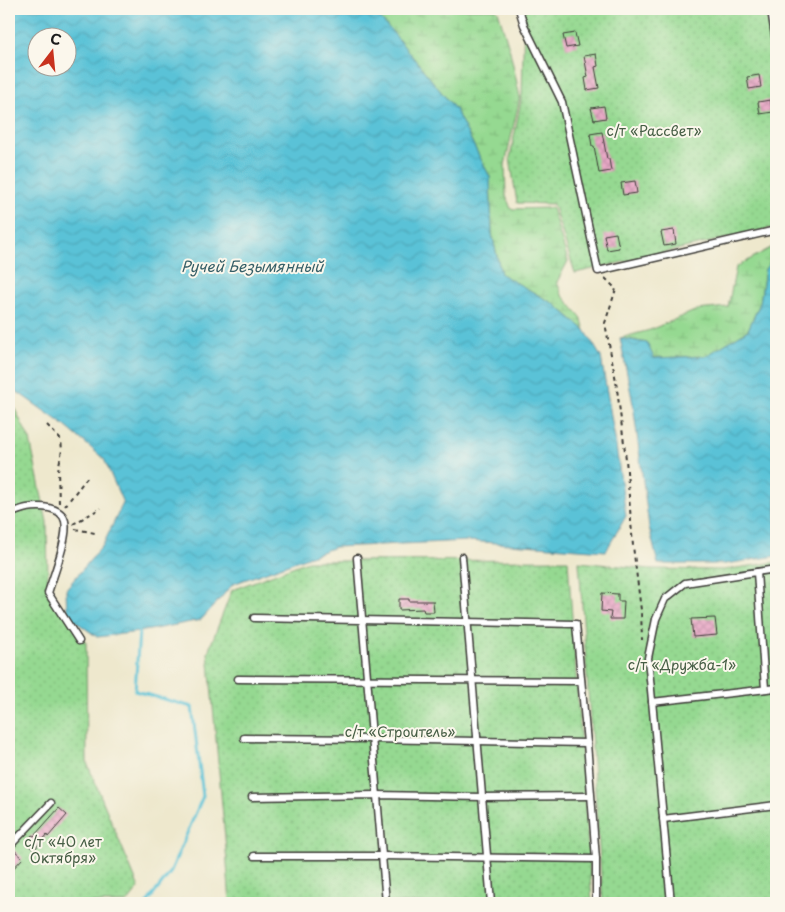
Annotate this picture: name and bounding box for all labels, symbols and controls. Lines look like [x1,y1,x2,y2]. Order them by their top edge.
text: С [48,27,64,51]
north arrow [28,28,78,78]
park label: с/т «Рассвет» [607,120,701,141]
water label: Ручей Безымянный [181,254,325,277]
park label: с/т «Дружба-1» [628,654,736,675]
park label: с/т «Строитель» [345,721,455,742]
park label: с/т «40 лет Октября» [24,831,102,868]

